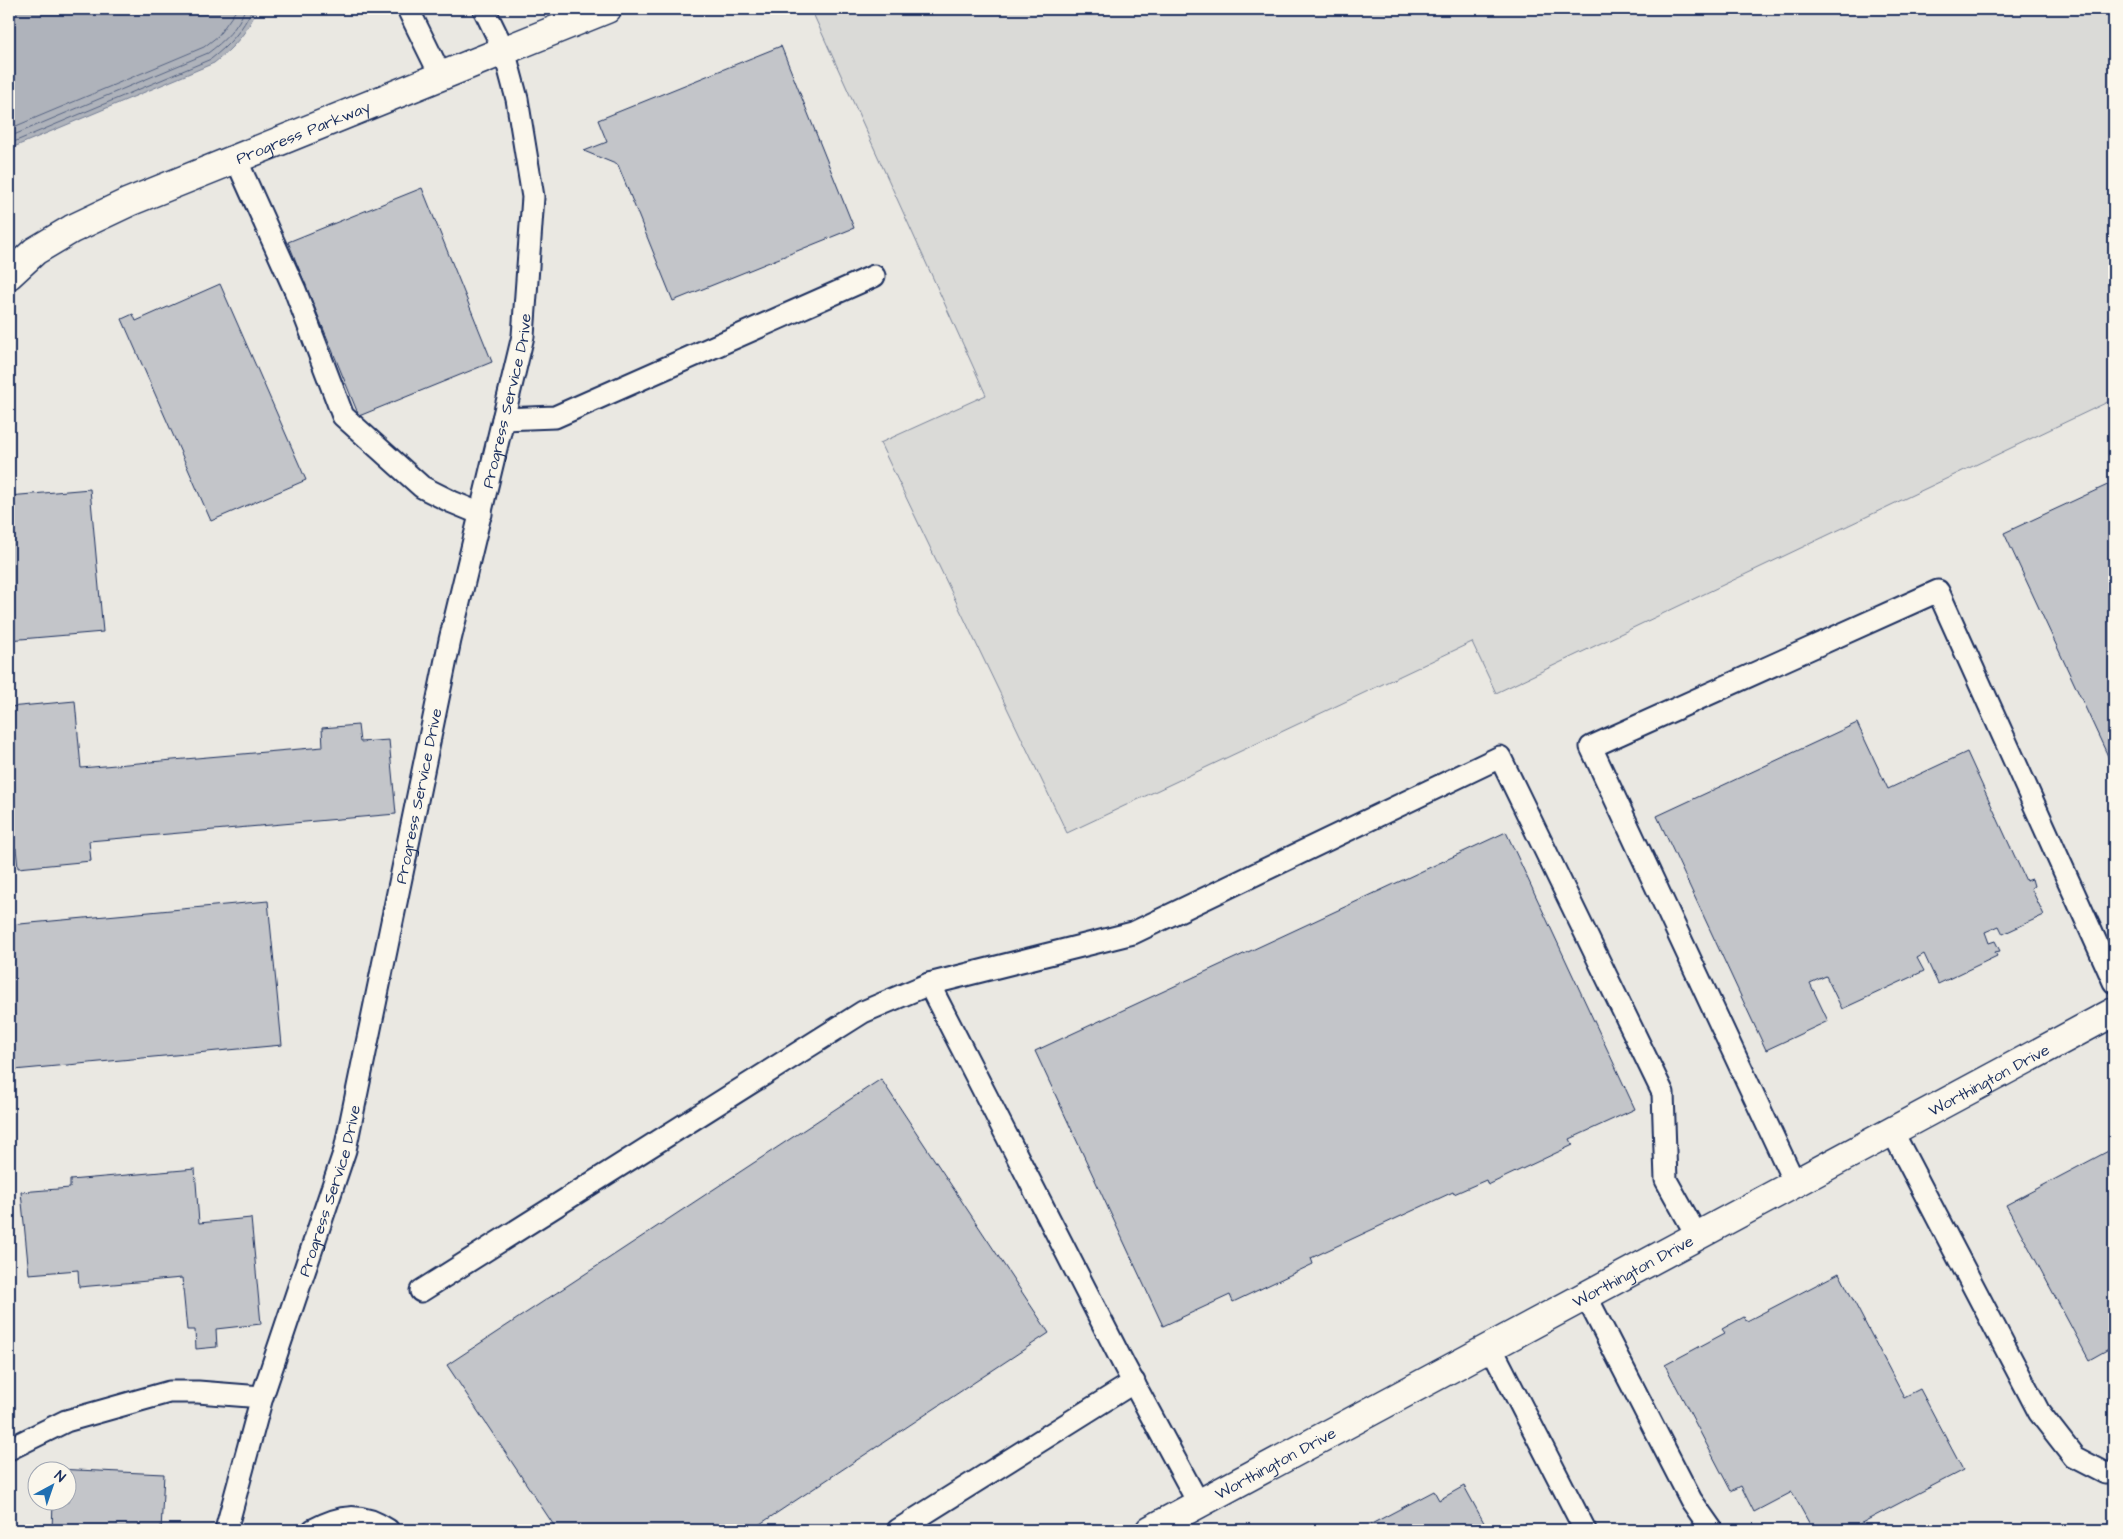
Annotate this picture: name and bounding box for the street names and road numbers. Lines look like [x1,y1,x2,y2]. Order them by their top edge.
street label: Progress Parkway [233,96,374,170]
street label: Progress Service Drive [477,312,537,490]
street label: Progress Service Drive [390,706,448,886]
street label: Worthington Drive [1925,1039,2054,1122]
street label: Progress Service Drive [293,1103,366,1280]
street label: Worthington Drive [1569,1230,1698,1313]
street label: Worthington Drive [1211,1422,1340,1505]

